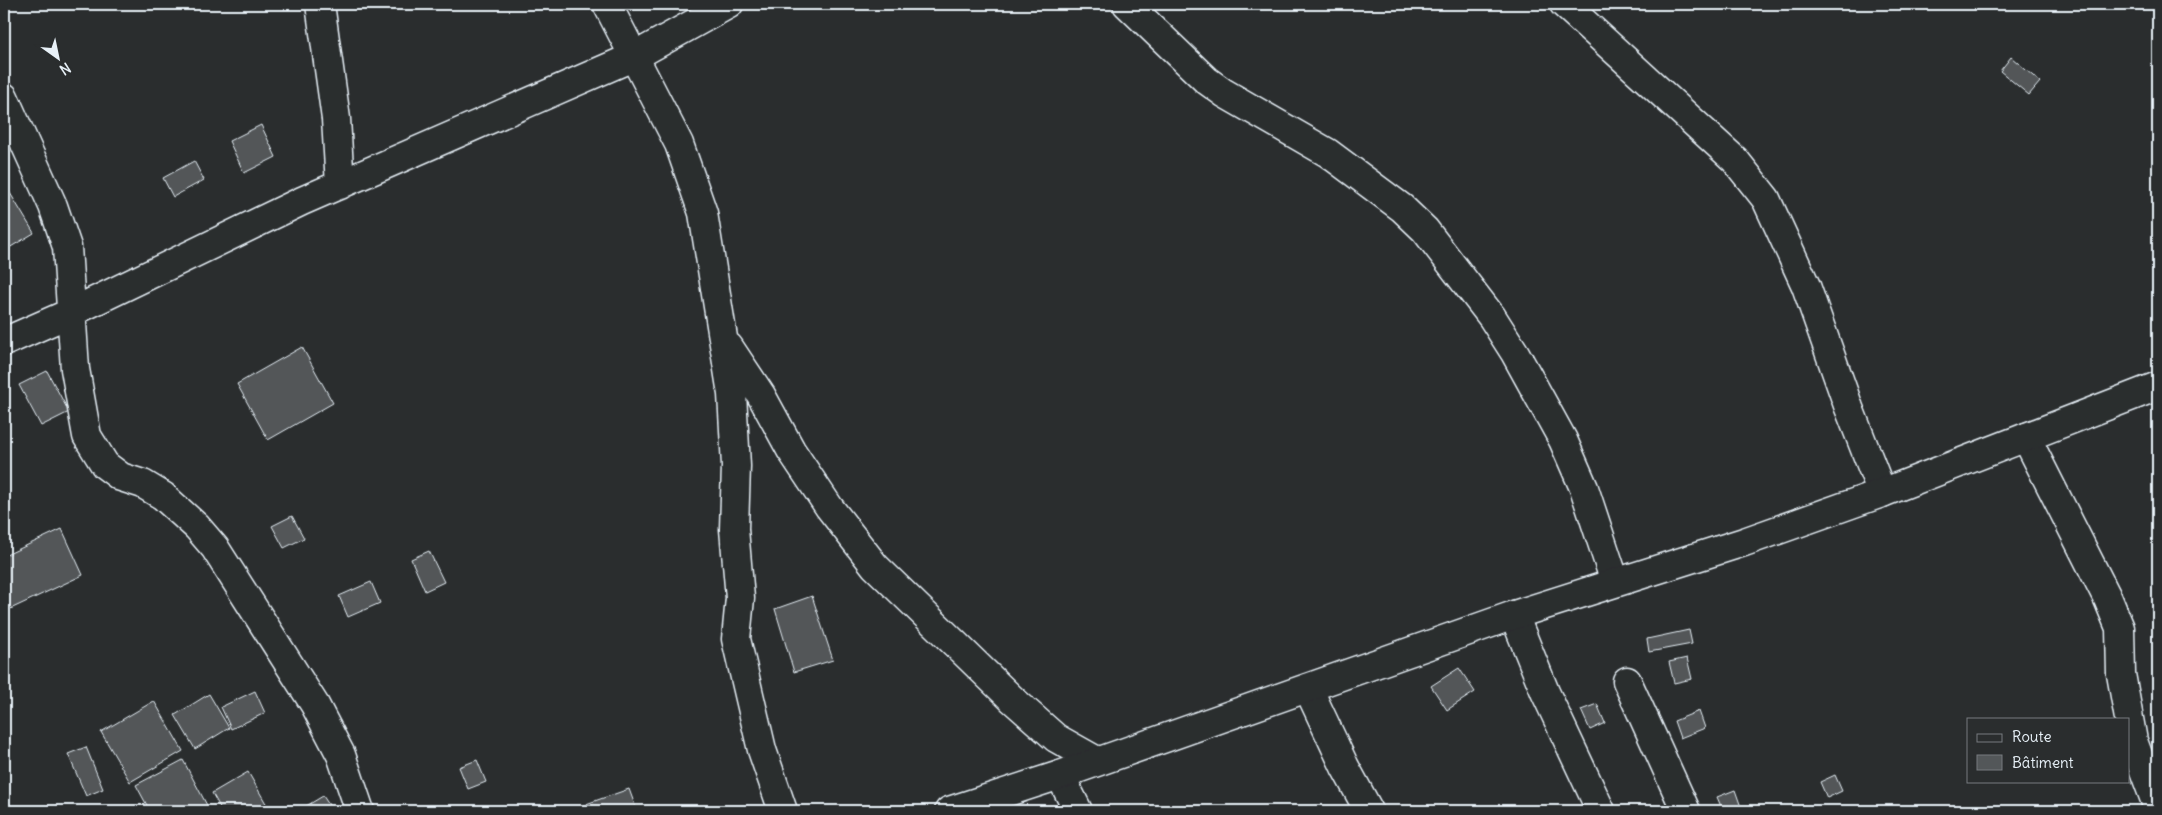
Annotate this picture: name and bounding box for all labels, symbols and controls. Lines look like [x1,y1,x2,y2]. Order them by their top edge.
north arrow [32,32,82,82]
text: N [56,59,74,79]
legend [1967,718,2130,782]
text: Route [2012,727,2052,746]
text: Bâtiment [2012,753,2074,772]

